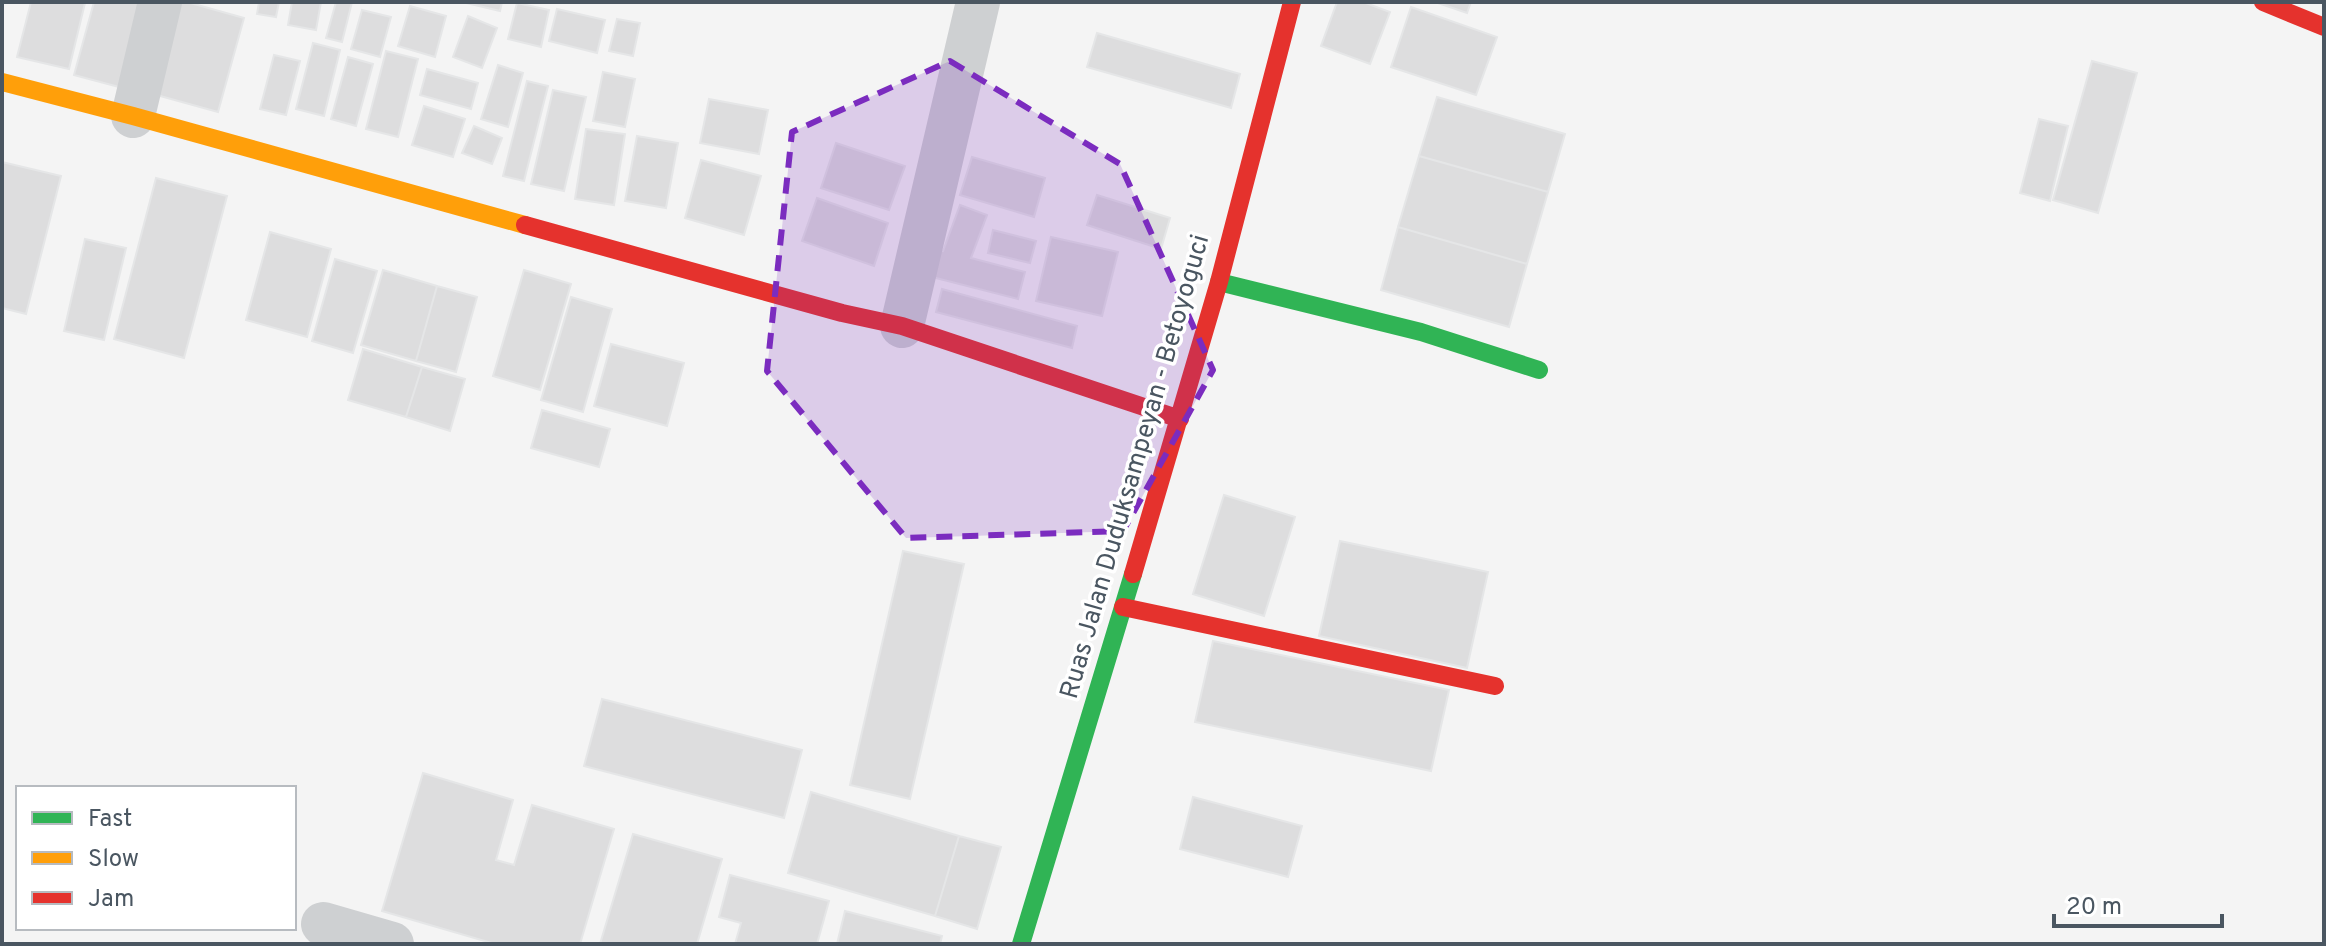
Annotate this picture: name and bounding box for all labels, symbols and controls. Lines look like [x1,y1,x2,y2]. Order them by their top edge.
street label: Ruas Jalan Duduksampeyan - Betoyoguci [1054,231,1218,703]
legend [16,786,296,930]
text: Fast [88,805,132,835]
text: Slow [88,845,139,875]
scale bar [2054,878,2222,928]
text: Jam [88,885,134,915]
text: 20 m [2066,893,2122,923]

